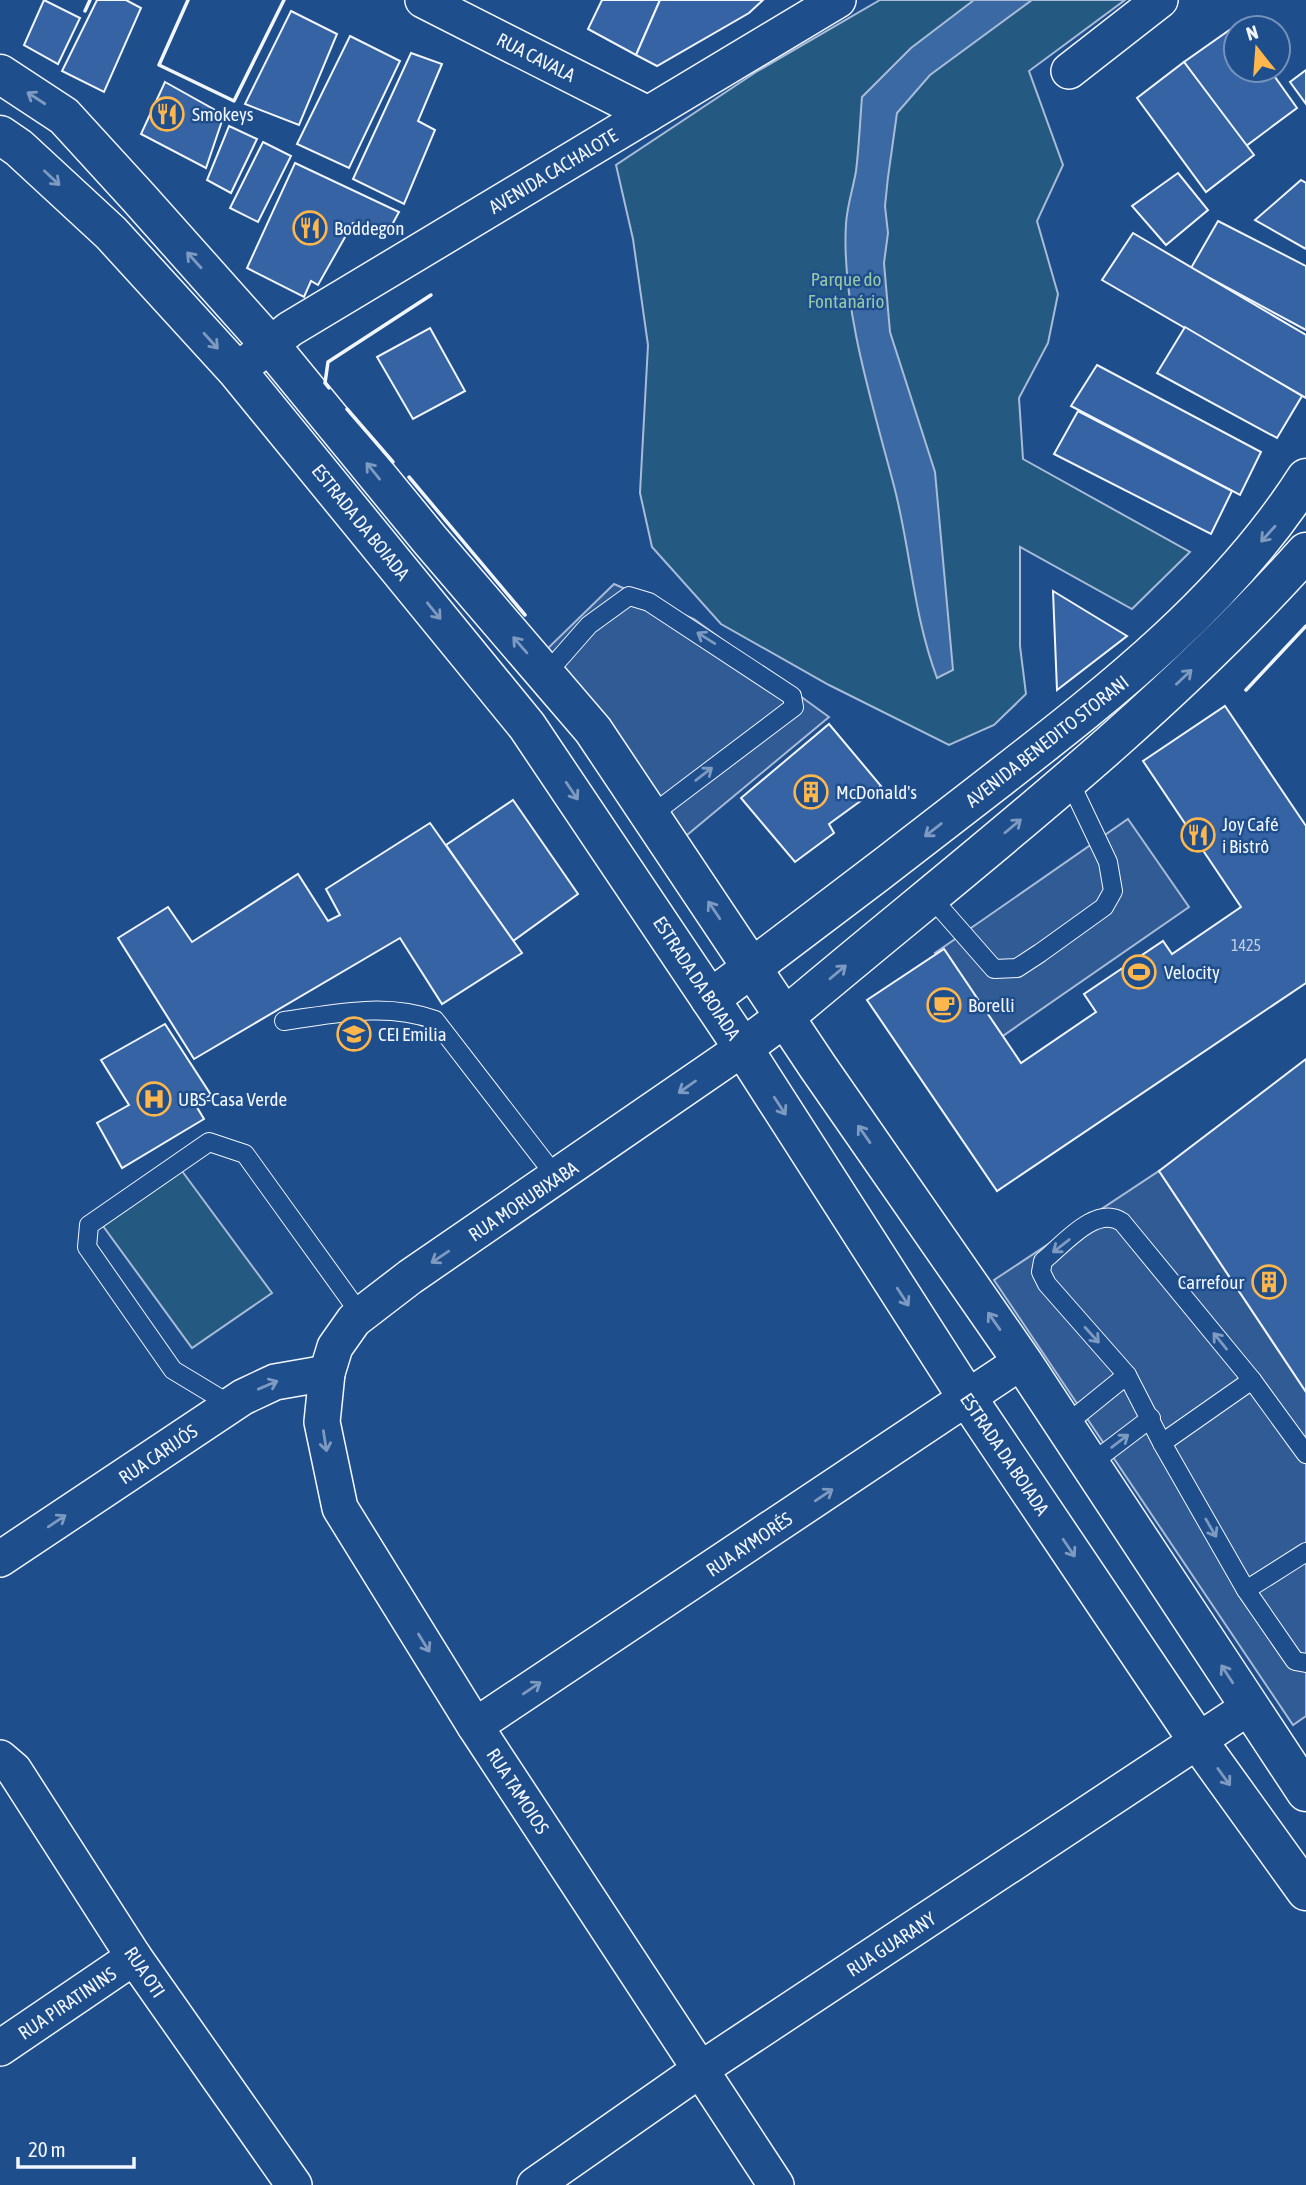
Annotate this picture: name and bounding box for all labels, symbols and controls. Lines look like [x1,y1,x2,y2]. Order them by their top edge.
north arrow [1222,14,1292,84]
text: N [1243,21,1261,45]
street label: RUA CAVALA [493,28,579,86]
one-way arrow [27,90,47,104]
restaurant icon: Smokeys [148,95,186,133]
place label: Smokeys [192,103,254,125]
street label: AVENIDA CACHALOTE [485,124,621,218]
one-way arrow [43,170,60,187]
restaurant icon: Boddegon [291,209,329,247]
place label: Boddegon [334,217,405,239]
one-way arrow [186,252,203,269]
park label: Parque do Fontanário [808,268,884,312]
one-way arrow [202,332,218,350]
street label: ESTRADA DA BOIADA [308,460,415,585]
one-way arrow [366,462,381,480]
one-way arrow [1260,525,1276,543]
one-way arrow [426,602,441,620]
one-way arrow [696,630,716,644]
one-way arrow [512,636,528,654]
one-way arrow [1175,668,1192,685]
street label: AVENIDA BENEDITO STORANI [961,671,1133,811]
one-way arrow [694,767,713,781]
building icon: McDonald's [792,773,830,811]
one-way arrow [565,781,579,800]
place label: McDonald's [836,781,917,803]
place label: Joy Café i Bistrô [1222,813,1279,857]
restaurant icon: Joy Café i Bistrô [1179,816,1217,854]
one-way arrow [1004,819,1022,834]
one-way arrow [924,823,942,838]
one-way arrow [707,901,721,921]
street label: ESTRADA DA BOIADA [649,912,745,1044]
house number: 1425 [1231,936,1261,954]
sports icon: Velocity [1120,953,1158,991]
place label: Velocity [1164,961,1220,983]
one-way arrow [829,964,847,980]
cafe icon: Borelli [925,986,963,1024]
place label: Borelli [968,994,1015,1016]
school or university icon: CEI Emilia [335,1015,373,1053]
place label: CEI Emilia [378,1023,446,1045]
hospital icon: UBS-Casa Verde [135,1080,173,1118]
one-way arrow [678,1080,697,1094]
place label: UBS-Casa Verde [178,1088,287,1110]
one-way arrow [773,1095,787,1115]
one-way arrow [857,1124,871,1144]
street label: RUA MORUBIXABA [464,1156,582,1246]
one-way arrow [1052,1239,1071,1254]
one-way arrow [430,1251,450,1265]
building icon: Carrefour [1250,1263,1288,1301]
place label: Carrefour [1178,1271,1244,1293]
one-way arrow [895,1287,910,1306]
one-way arrow [986,1312,1001,1331]
one-way arrow [1084,1326,1100,1344]
one-way arrow [1213,1333,1228,1351]
one-way arrow [257,1378,279,1391]
street label: ESTRADA DA BOIADA [956,1389,1054,1520]
street label: RUA CARIJÓS [115,1420,201,1488]
one-way arrow [319,1429,332,1452]
one-way arrow [1110,1434,1129,1449]
one-way arrow [814,1488,833,1502]
street label: RUA AYMORÉS [702,1507,796,1581]
one-way arrow [47,1514,66,1529]
one-way arrow [1205,1517,1218,1538]
one-way arrow [1061,1538,1076,1557]
one-way arrow [417,1632,431,1652]
one-way arrow [1220,1665,1234,1684]
one-way arrow [522,1681,541,1695]
street label: RUA TAMOIOS [482,1744,554,1838]
one-way arrow [1217,1767,1231,1786]
street label: RUA GUARANY [842,1907,940,1981]
street label: RUA OTI [120,1942,170,2002]
street label: RUA PIRATININS [14,1962,120,2044]
scale bar [18,2126,133,2170]
text: 20 m [28,2137,66,2161]

